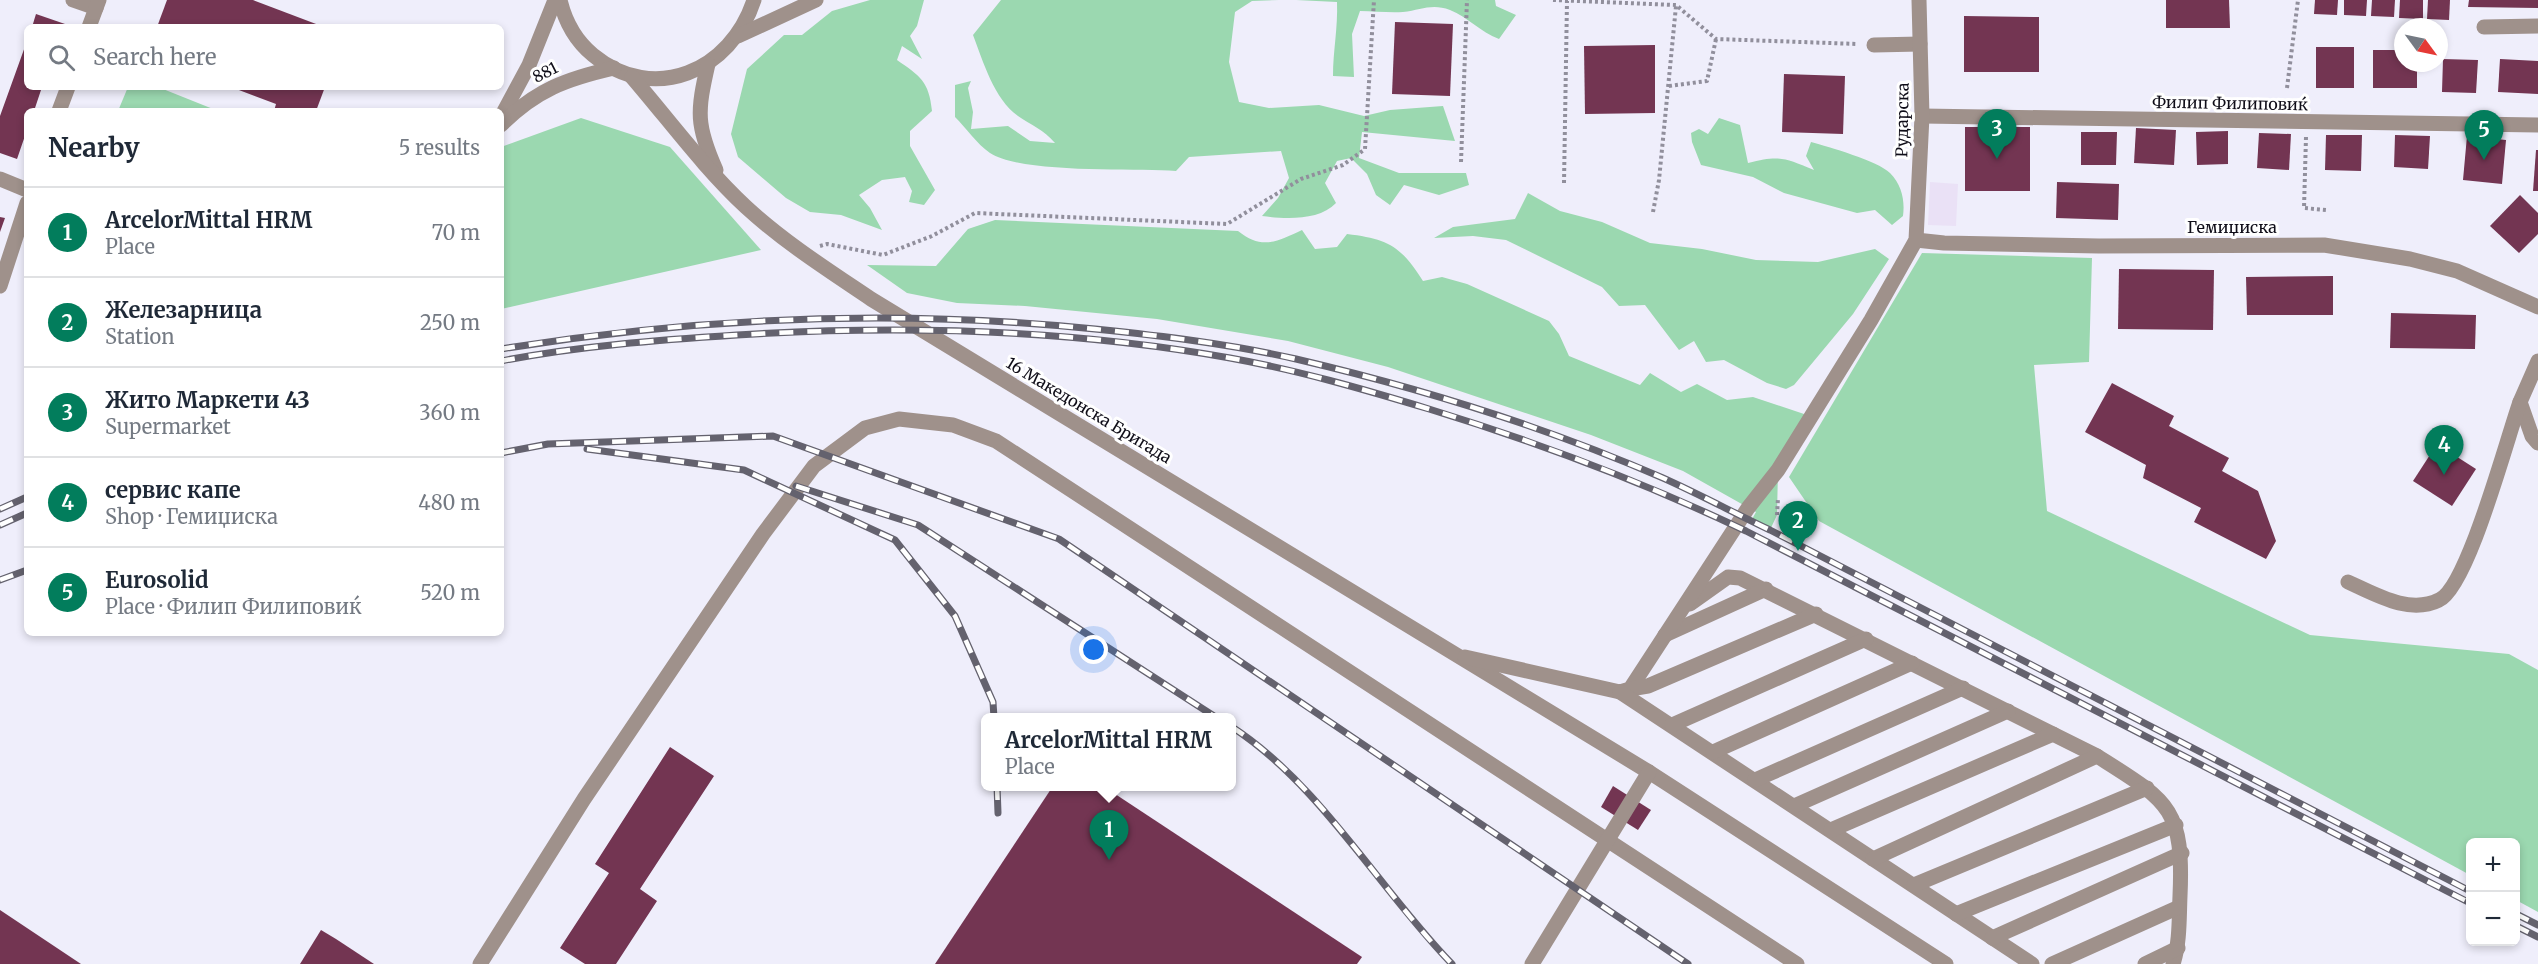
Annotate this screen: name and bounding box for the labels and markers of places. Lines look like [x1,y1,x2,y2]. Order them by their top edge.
pin: 3 [1978,110,2016,159]
pin: 5 [2464,110,2504,160]
pin: 4 [2424,426,2464,475]
pin: 2 [1778,502,1818,551]
pin: 1 [1090,810,1128,860]

